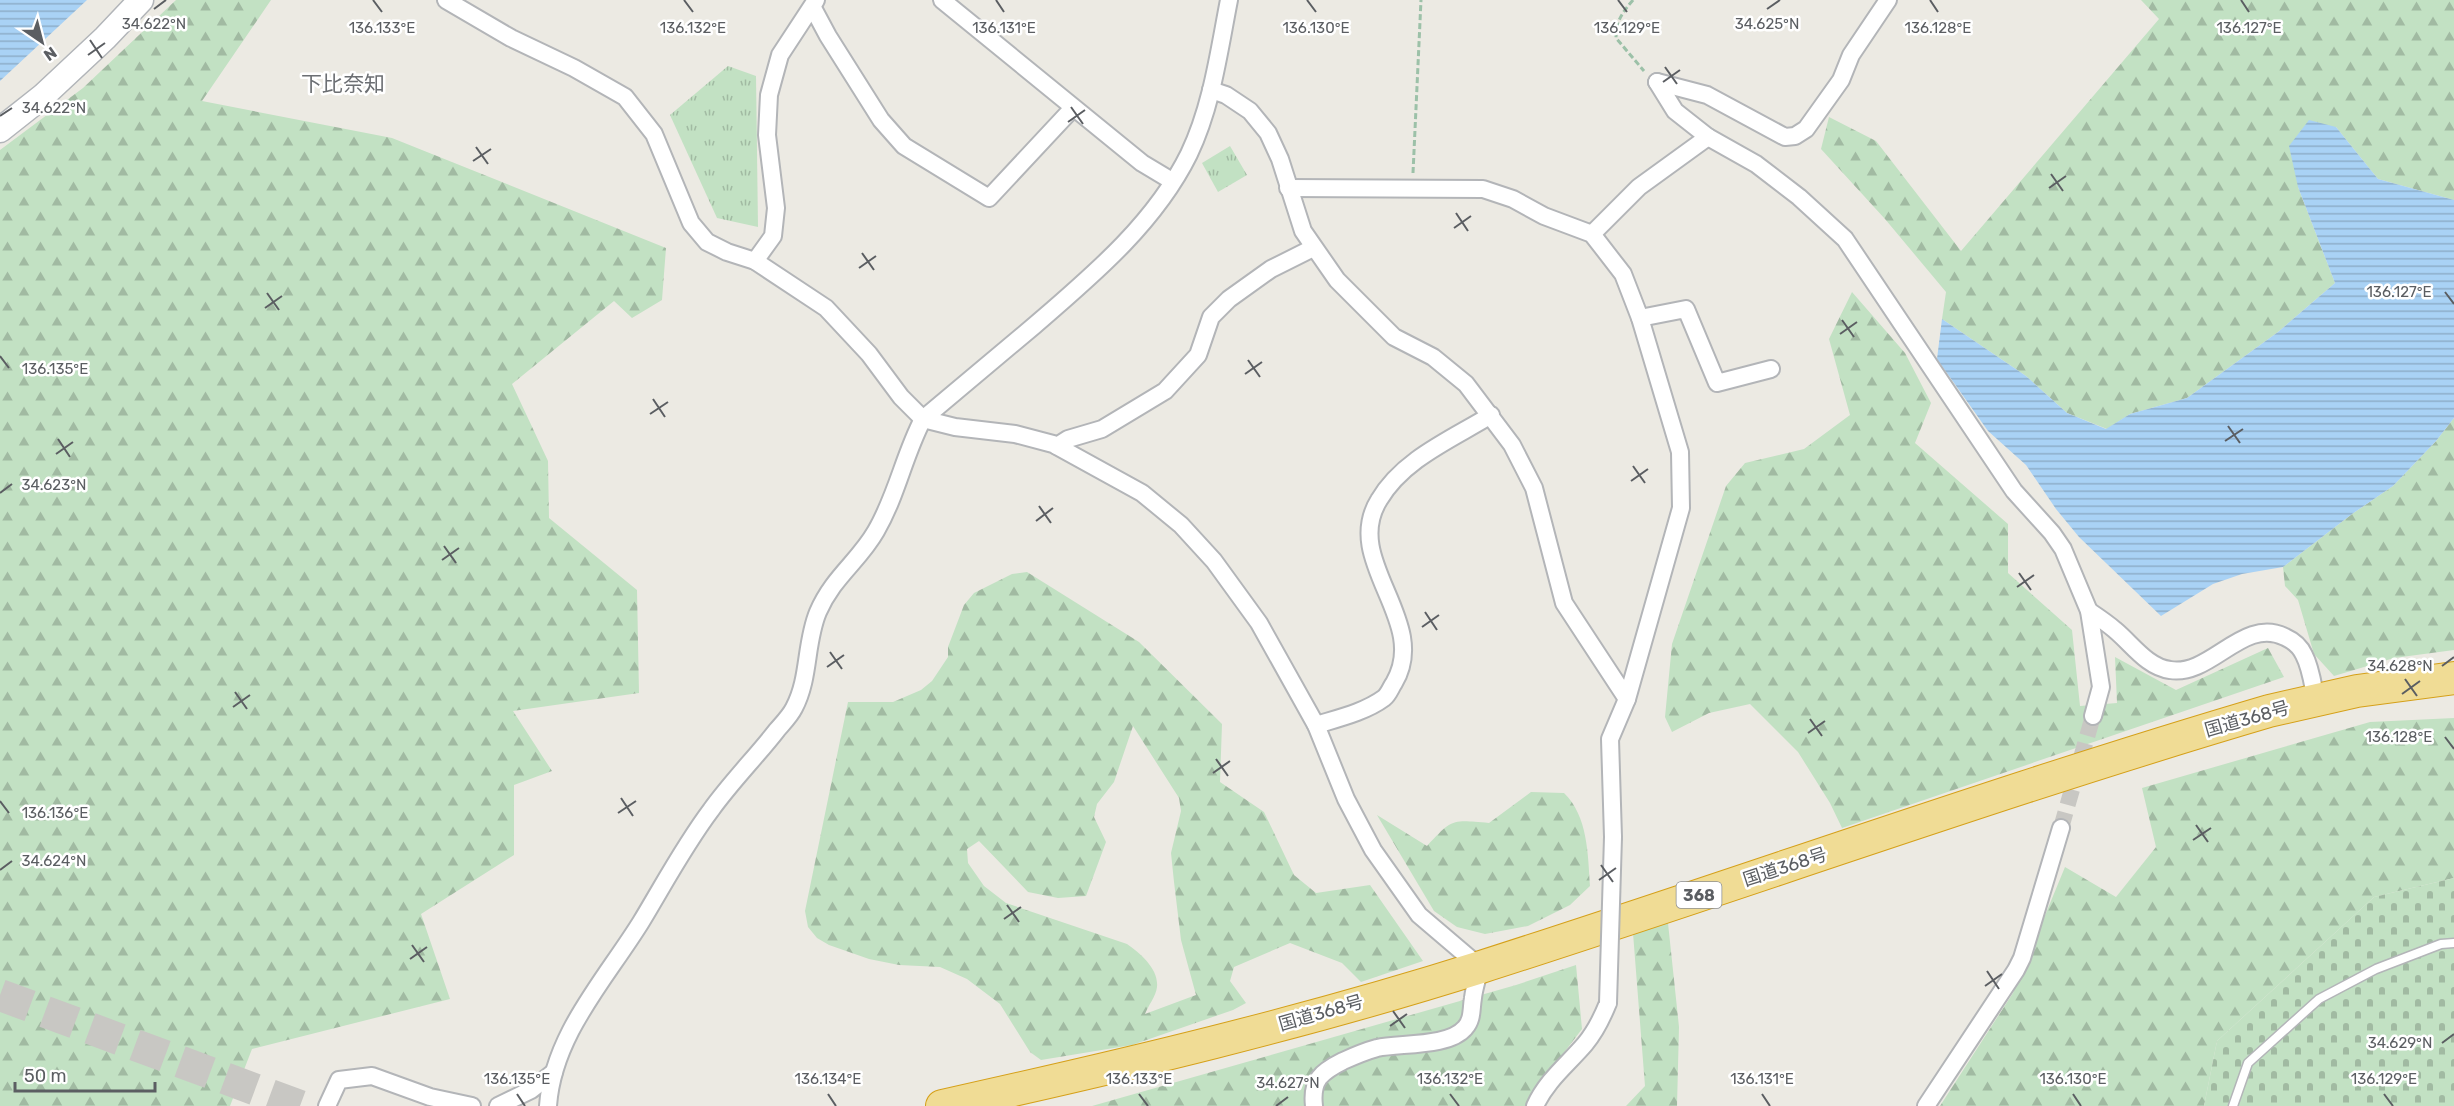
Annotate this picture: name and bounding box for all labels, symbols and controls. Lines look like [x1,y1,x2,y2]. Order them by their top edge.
north arrow [12,12,72,72]
text: 34.622°N [122,15,186,33]
text: 34.625°N [1735,15,1799,33]
text: 136.133°E [349,19,415,37]
text: 136.132°E [660,19,726,37]
text: 136.131°E [972,19,1036,37]
text: 136.130°E [1282,19,1350,37]
text: 136.129°E [1594,19,1660,37]
text: 136.128°E [1905,19,1971,37]
text: 136.127°E [2216,19,2282,37]
text: N [40,43,60,65]
district label: 下比奈知 [301,71,385,96]
text: 34.622°N [22,99,86,117]
text: 136.127°E [2366,283,2432,301]
text: 136.135°E [22,360,88,378]
text: 34.623°N [22,476,86,494]
text: 34.628°N [2367,657,2433,675]
street label: 国道368号 [2202,696,2292,742]
text: 136.128°E [2366,728,2432,746]
text: 136.136°E [22,804,88,822]
street label: 国道368号 [1740,843,1830,891]
text: 34.624°N [22,852,86,870]
road number: 368 [1676,882,1722,908]
street label: 国道368号 [1276,990,1366,1036]
text: 34.629°N [2368,1034,2432,1052]
scale bar [15,1055,154,1093]
text: 50 m [24,1065,67,1087]
text: 136.135°E [484,1070,550,1088]
text: 136.134°E [795,1070,861,1088]
text: 136.133°E [1106,1070,1172,1088]
text: 136.132°E [1417,1070,1483,1088]
text: 136.131°E [1730,1070,1794,1088]
text: 136.130°E [2039,1070,2107,1088]
text: 136.129°E [2351,1070,2417,1088]
text: 34.627°N [1256,1074,1320,1092]

